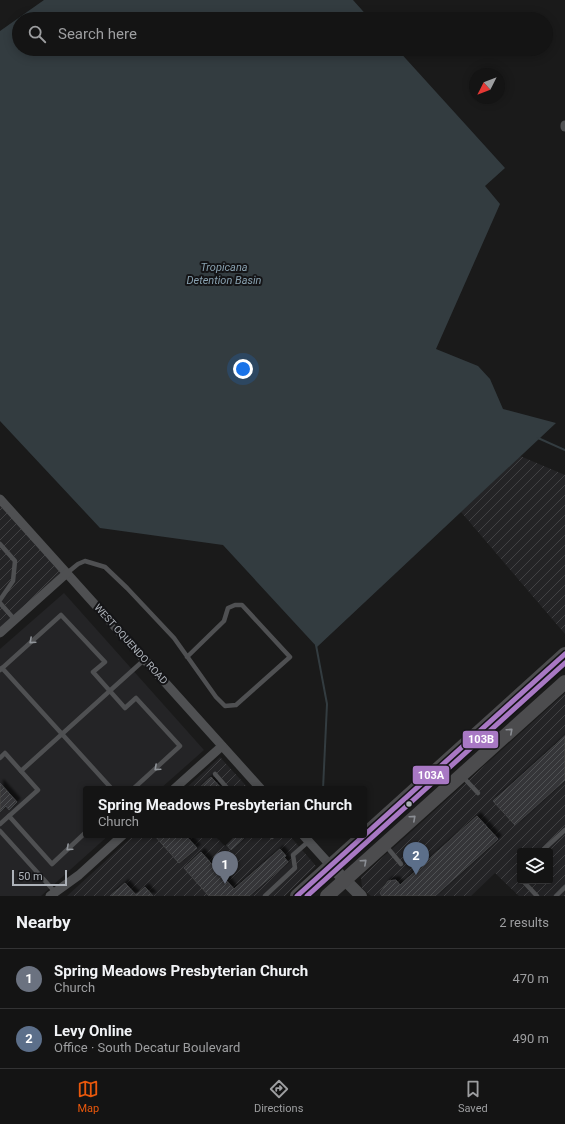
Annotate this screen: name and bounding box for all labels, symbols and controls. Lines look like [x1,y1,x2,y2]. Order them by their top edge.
search box [12,12,553,56]
icon: search [26,23,48,45]
text: Search here [58,25,137,43]
north arrow [469,68,505,104]
water label: Tropicana Detention Basin [187,261,262,287]
your location [233,359,253,379]
street label: WEST OQUENDO ROAD [92,602,170,686]
one-way arrow [29,636,37,644]
one-way arrow [505,729,512,736]
line badge: 103B [462,730,499,749]
text: 103B [468,733,494,746]
one-way arrow [154,763,162,770]
line badge: 103A [412,765,450,785]
text: 103A [418,769,445,782]
popup [83,786,367,838]
text: Spring Meadows Presbyterian Church [98,796,352,814]
unlabelled marker [404,799,414,809]
text: Church [98,814,139,829]
one-way arrow [408,815,416,823]
pin: 2 [403,842,429,875]
one-way arrow [66,843,74,851]
map controls [517,848,553,884]
button: layers [517,848,553,884]
pin: 1 [212,851,238,884]
one-way arrow [359,859,367,867]
scale bar [12,868,67,887]
text: 50 m [18,870,43,883]
text: Nearby [16,912,71,932]
text: 2 results [499,915,549,930]
text: Spring Meadows Presbyterian Church [54,962,308,980]
text: 1 [25,971,33,986]
text: 470 m [512,971,549,986]
text: Church [54,980,95,995]
text: Levy Online [54,1022,132,1040]
text: 2 [25,1031,33,1046]
text: 490 m [512,1031,549,1046]
text: Office · South Decatur Boulevard [54,1040,240,1055]
tab: Map [77,1078,99,1115]
tab: Directions [254,1078,303,1115]
tab: Saved [458,1078,488,1115]

